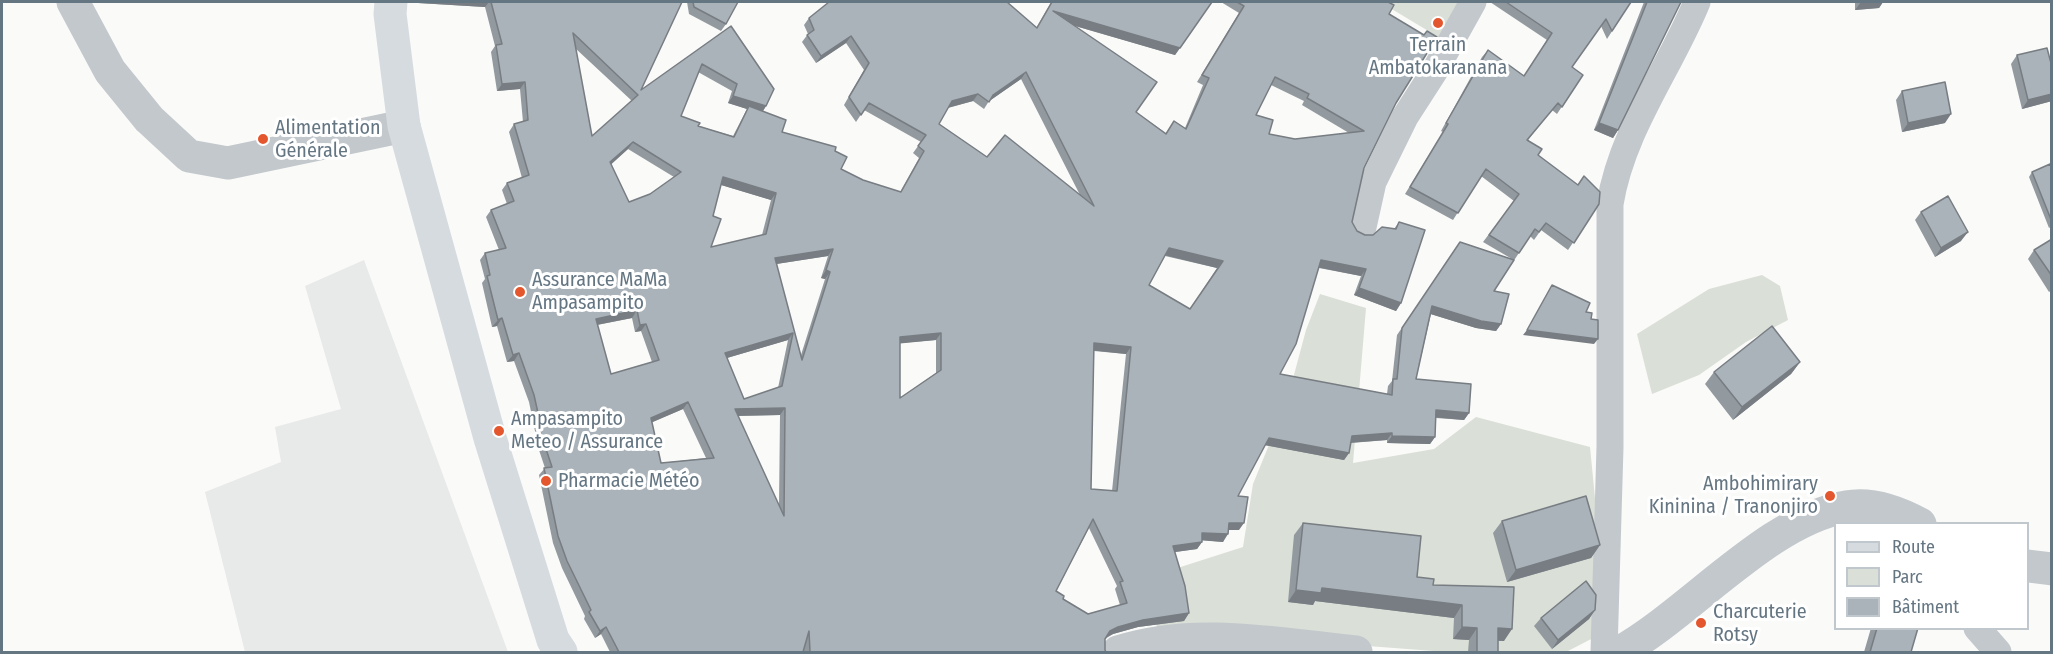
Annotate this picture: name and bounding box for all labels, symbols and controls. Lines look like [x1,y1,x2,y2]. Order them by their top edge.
marker: Terrain Ambatokaranana [1431,16,1445,30]
place label: Terrain Ambatokaranana [1369,33,1507,80]
place label: Alimentation Générale [275,116,380,163]
marker: Alimentation Générale [256,132,270,146]
place label: Assurance MaMa Ampasampito [532,268,667,315]
marker: Assurance MaMa Ampasampito [513,285,527,299]
place label: Ampasampito Meteo / Assurance [511,407,663,454]
marker: Ampasampito Meteo / Assurance [492,424,506,438]
place label: Pharmacie Météo [558,469,699,493]
place label: Ambohimirary Kininina / Tranonjiro [1649,472,1818,519]
marker: Pharmacie Météo [539,474,553,488]
marker: Ambohimirary Kininina / Tranonjiro [1823,489,1837,503]
legend [1834,522,2029,630]
text: Route [1892,536,1935,558]
text: Parc [1892,566,1923,588]
text: Bâtiment [1892,596,1959,618]
place label: Charcuterie Rotsy [1713,600,1807,647]
marker: Charcuterie Rotsy [1694,616,1708,630]

